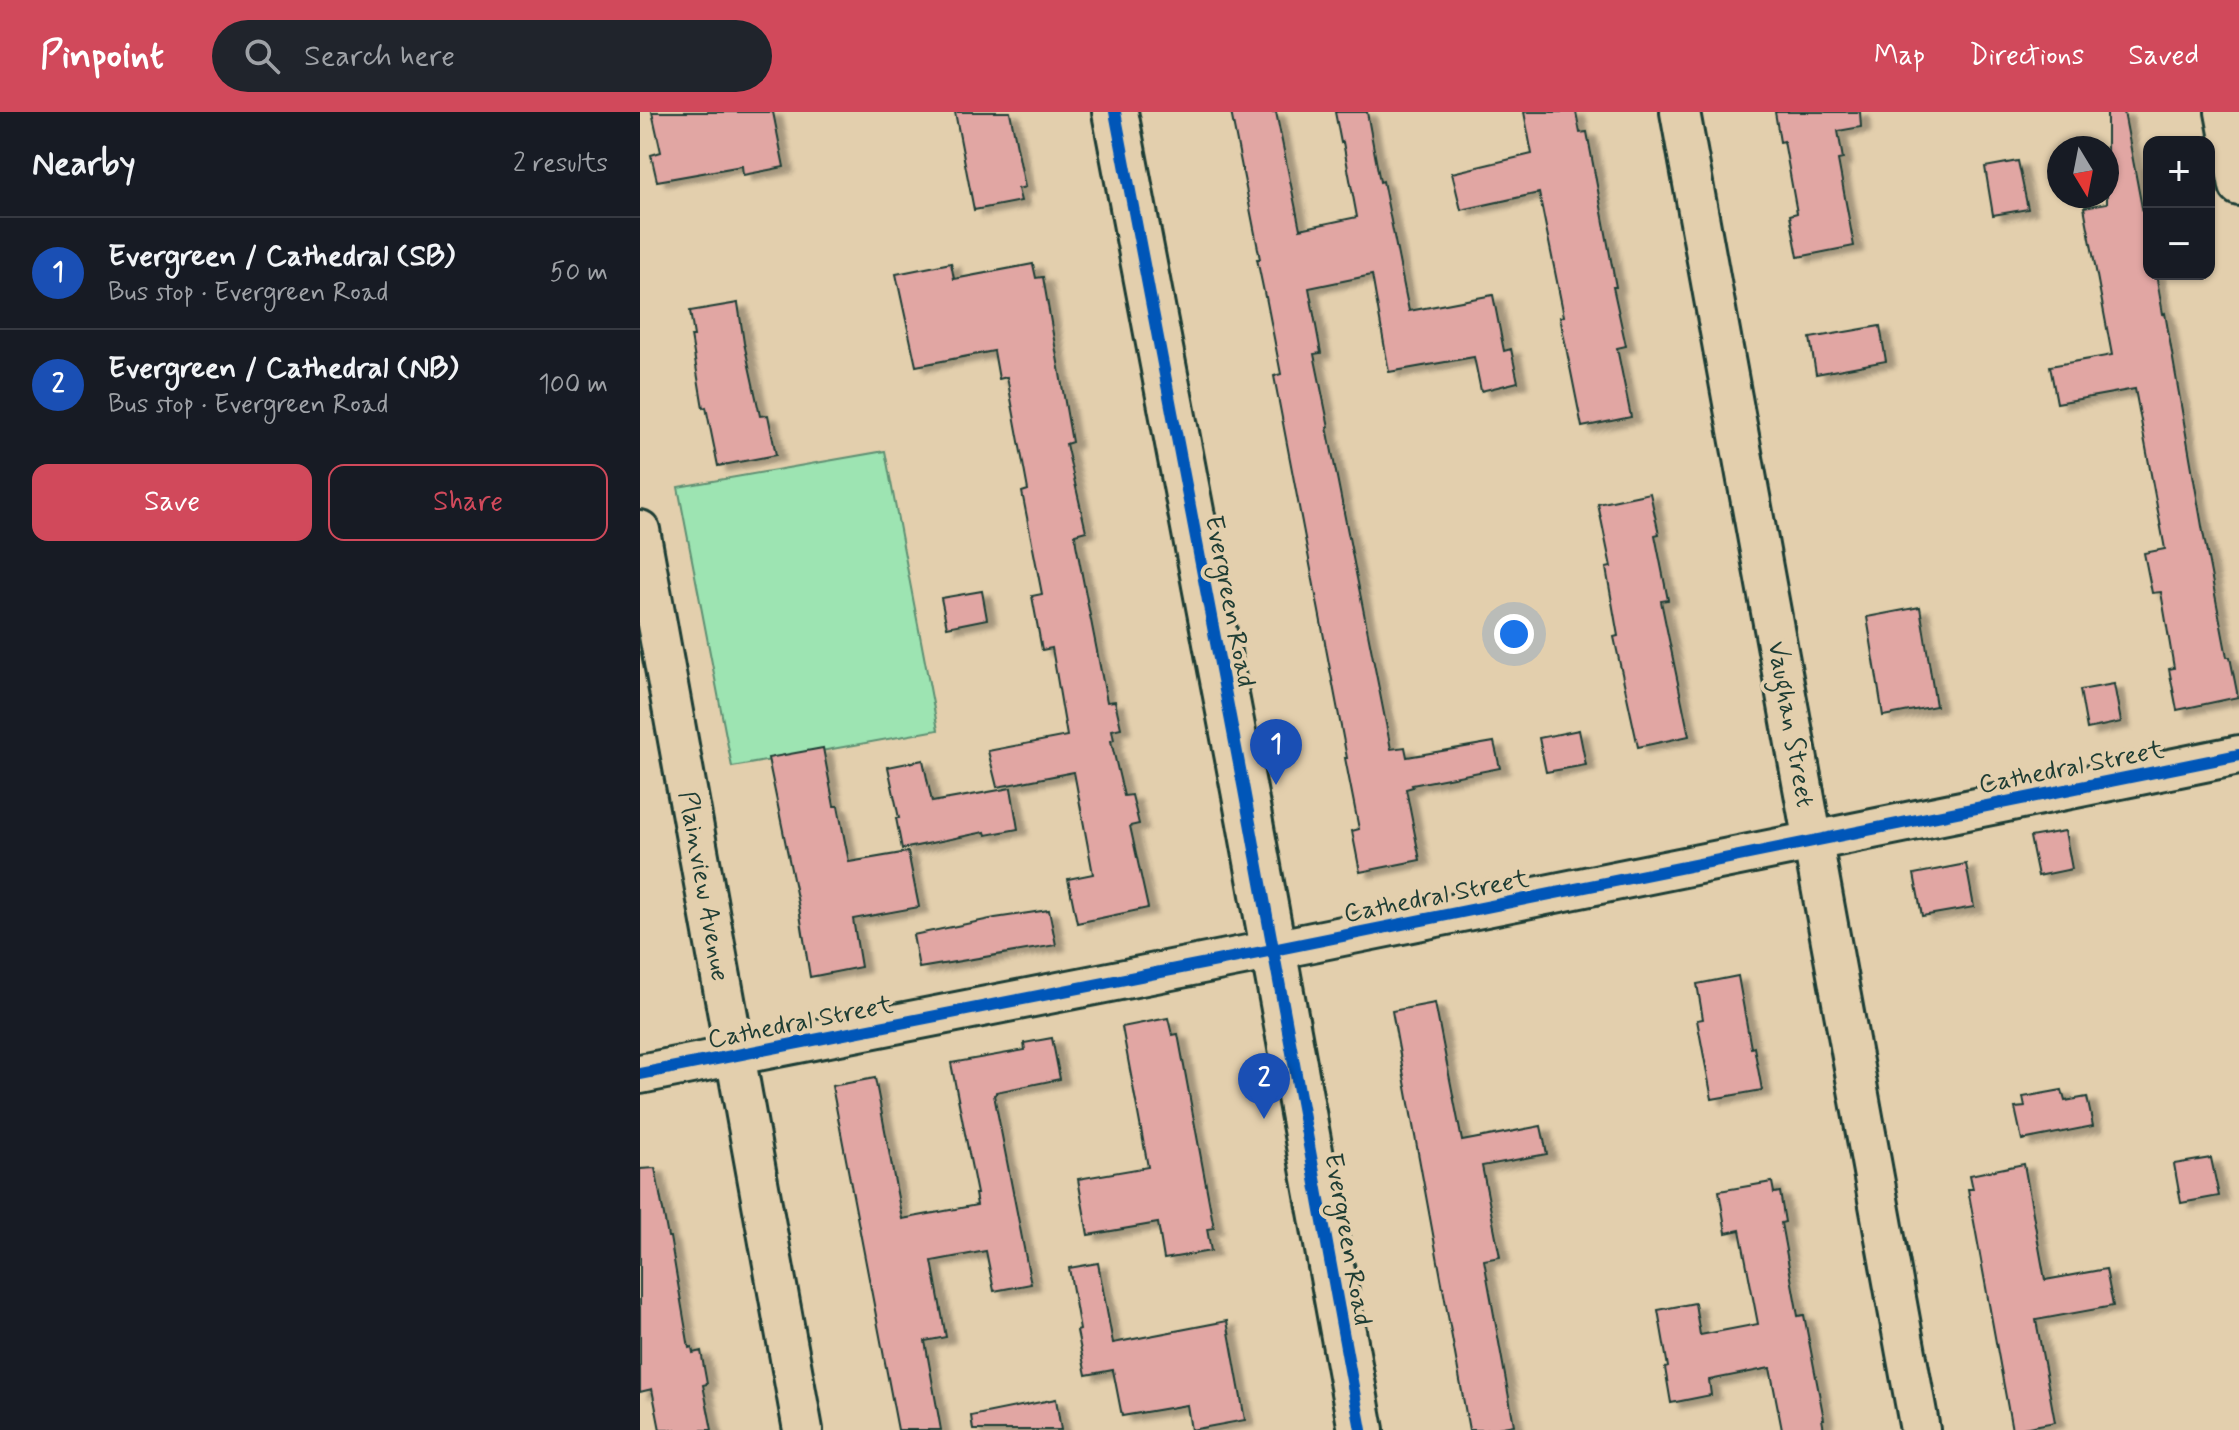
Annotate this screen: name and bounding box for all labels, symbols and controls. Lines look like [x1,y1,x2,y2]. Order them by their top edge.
search box [212,20,772,92]
text: Pinpoint [40,32,164,81]
icon: search [240,34,284,78]
text: Search here [304,37,455,76]
text: Map [1874,38,1925,75]
text: Directions [1969,38,2084,75]
text: Saved [2128,38,2199,75]
north arrow [2047,136,2119,208]
map controls [2143,136,2215,280]
button: + [2143,136,2215,208]
text: Nearby [32,142,136,187]
text: 2 results [513,147,608,181]
button: − [2143,208,2215,280]
text: Evergreen / Cathedral (SB) [108,237,455,276]
text: 1 [52,256,64,290]
text: 50 m [550,256,608,290]
text: Bus stop · Evergreen Road [108,276,388,310]
text: Evergreen / Cathedral (NB) [108,349,458,388]
text: 2 [52,368,64,402]
text: 100 m [538,368,608,402]
text: Bus stop · Evergreen Road [108,388,388,422]
button: Save [32,464,312,541]
button: Share [328,464,608,541]
street label: Evergreen Road [1194,513,1262,691]
your location [1494,614,1534,654]
street label: Vaughan Street [1756,639,1821,811]
pin: 1 [1250,719,1302,785]
street label: Cathedral Street [1976,733,2167,803]
street label: Plainview Avenue [670,789,736,984]
street label: Cathedral Street [1341,862,1532,932]
street label: Cathedral Street [705,988,896,1058]
pin: 2 [1238,1053,1290,1119]
street label: Evergreen Road [1313,1151,1379,1328]

